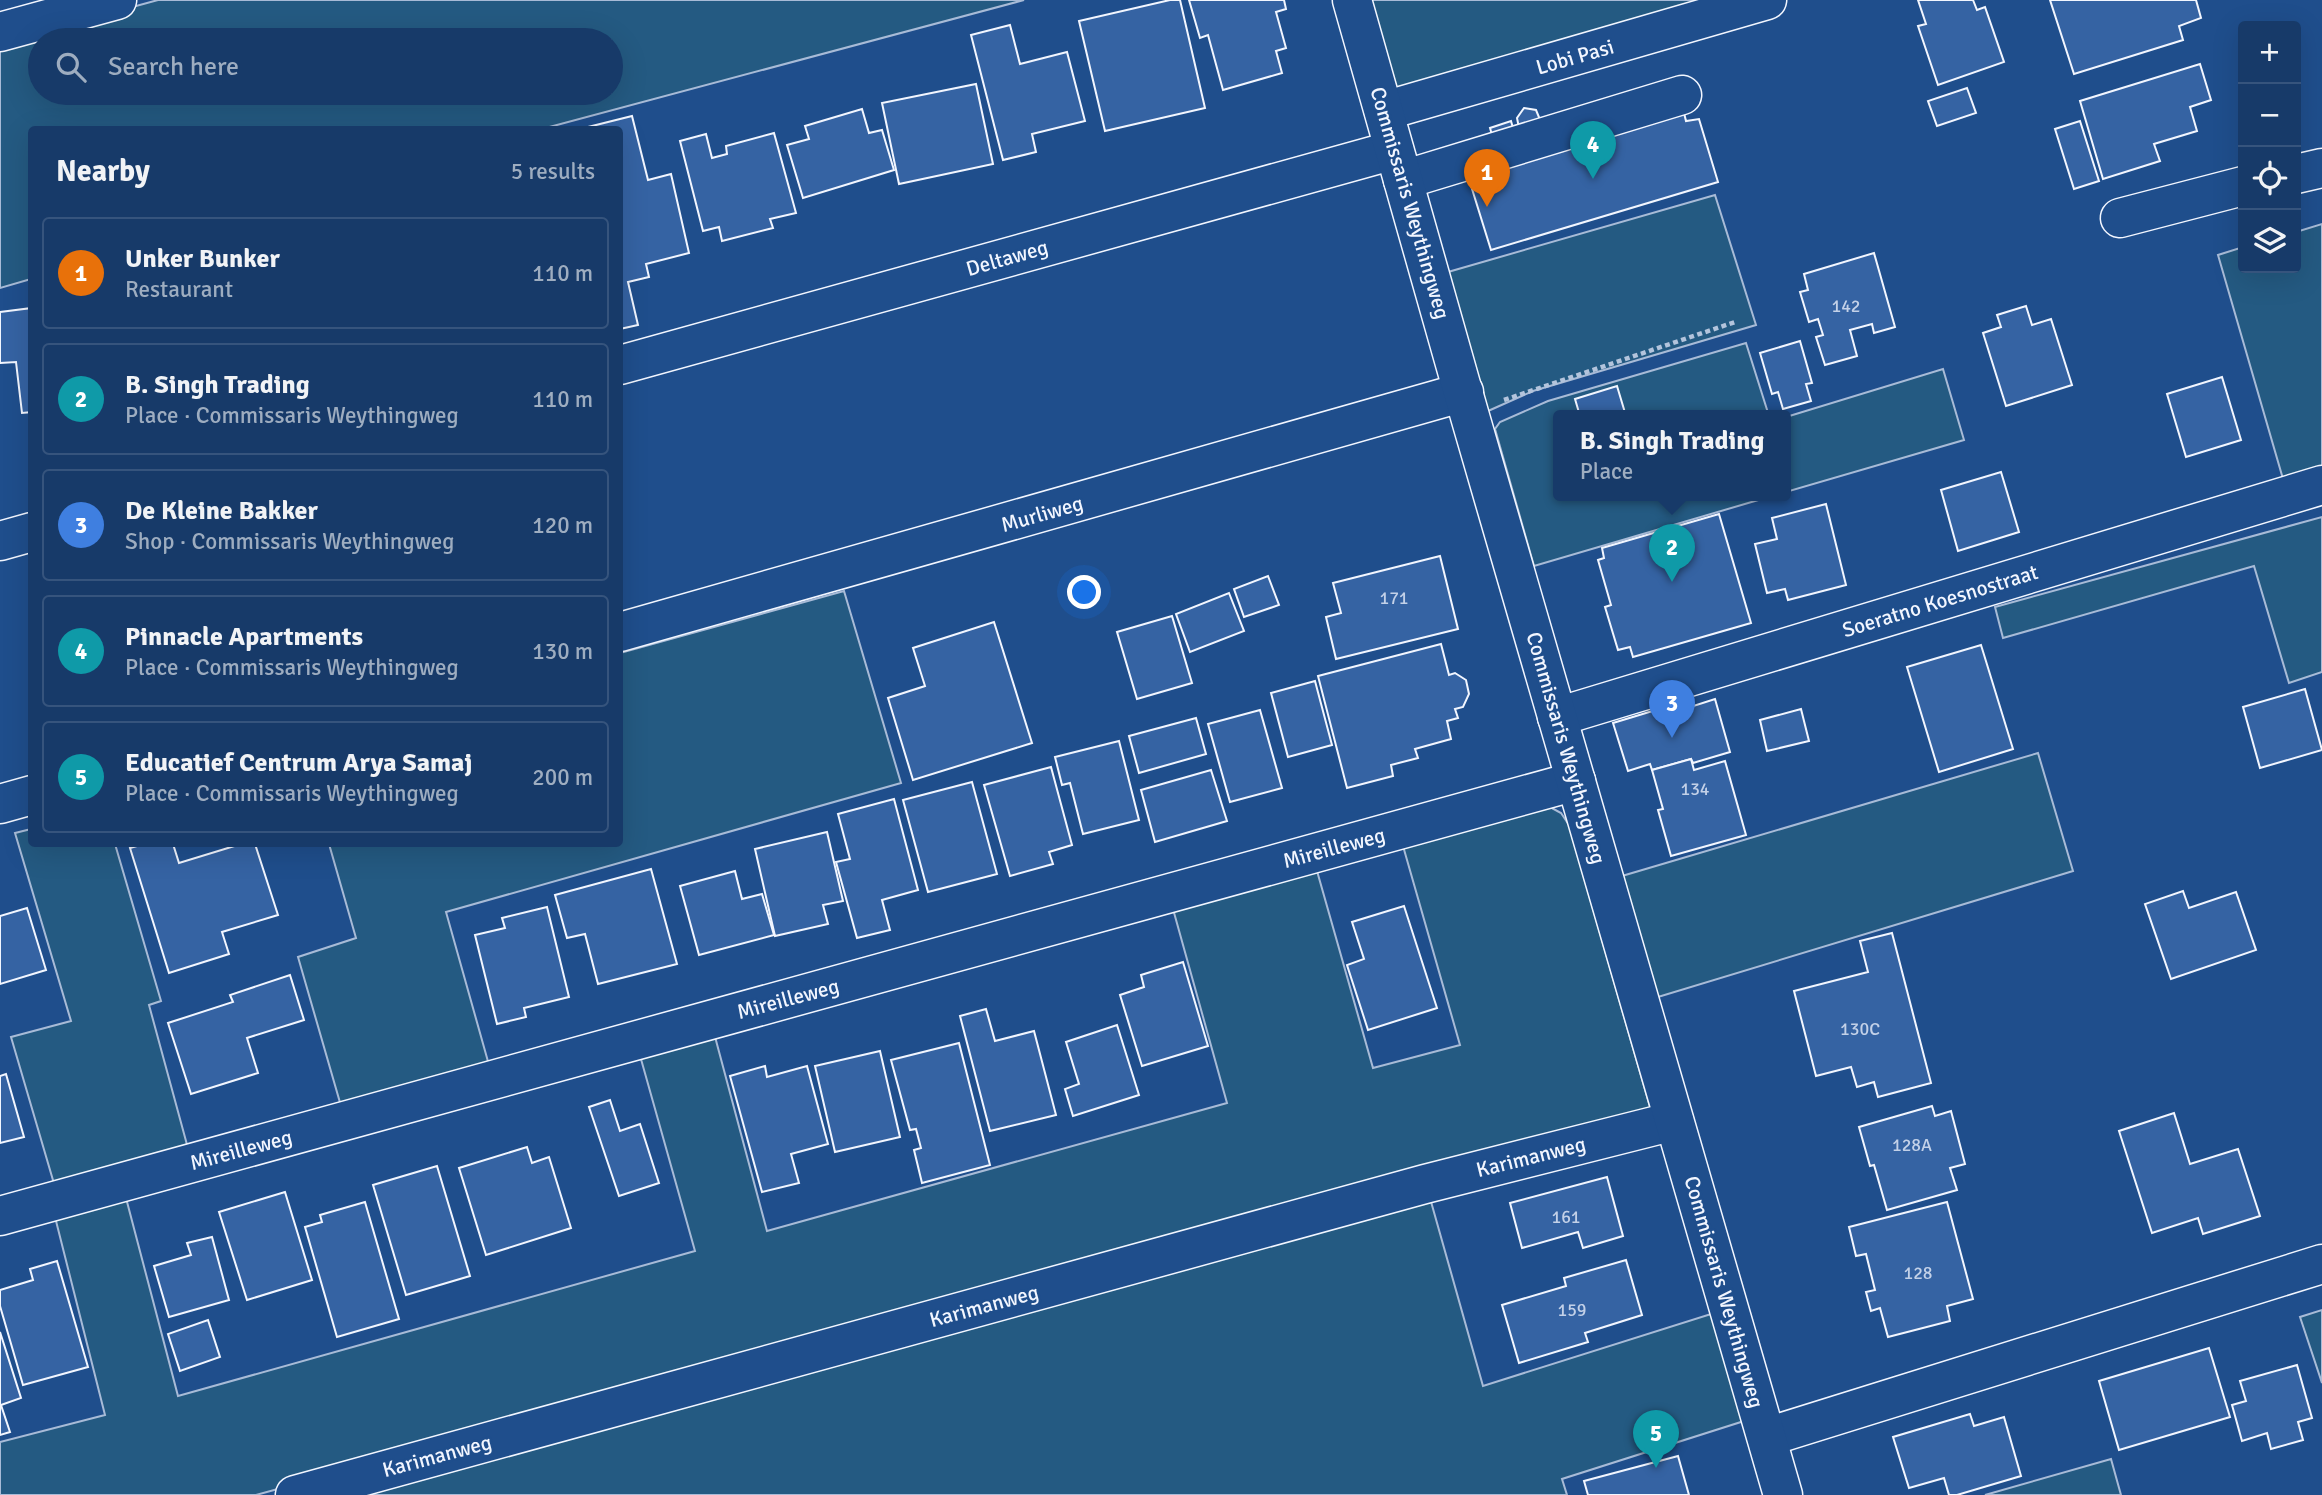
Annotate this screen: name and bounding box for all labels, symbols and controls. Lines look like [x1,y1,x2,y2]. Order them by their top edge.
map controls [2238,21,2301,273]
button: + [2238,21,2301,84]
search box [28,28,623,105]
street label: Lobi Pasi [1533,34,1617,80]
icon: search [52,48,90,86]
text: Search here [108,51,239,83]
street label: Commissaris Weythingweg [1364,84,1456,322]
button: − [2238,84,2301,147]
pin: 4 [1570,121,1616,179]
button: locate [2238,147,2301,210]
pin: 1 [1464,149,1510,207]
text: Nearby [56,153,150,190]
text: 5 results [511,157,595,186]
button: layers [2238,210,2301,273]
street label: Deltaweg [963,234,1051,282]
text: Unker Bunker [125,243,280,275]
text: 1 [75,259,87,288]
text: 110 m [532,259,593,288]
text: Restaurant [125,275,233,304]
house number: 142 [1831,295,1861,317]
text: B. Singh Trading [125,369,310,401]
text: 2 [75,385,87,414]
text: 110 m [532,385,593,414]
text: Place · Commissaris Weythingweg [125,401,459,430]
popup [1553,410,1791,501]
text: B. Singh Trading [1580,425,1764,457]
text: Place [1580,457,1633,486]
street label: Murliweg [998,490,1086,538]
text: De Kleine Bakker [125,495,318,527]
text: 3 [75,511,87,540]
text: 120 m [532,511,593,540]
pin: 2 [1649,524,1695,582]
text: Shop · Commissaris Weythingweg [125,527,454,556]
street label: Soeratno Koesnostraat [1839,559,2041,643]
your location [1067,575,1101,609]
house number: 171 [1379,587,1409,609]
text: Pinnacle Apartments [125,621,363,653]
street label: Commissaris Weythingweg [1520,629,1612,867]
text: 4 [75,637,87,666]
text: 130 m [532,637,593,666]
text: Place · Commissaris Weythingweg [125,653,459,682]
pin: 3 [1649,680,1695,738]
text: Educatief Centrum Arya Samaj [125,747,472,779]
text: 5 [75,763,87,792]
text: 200 m [532,763,593,792]
house number: 134 [1680,778,1710,800]
text: Place · Commissaris Weythingweg [125,779,459,808]
street label: Mireilleweg [1280,822,1388,874]
street label: Mireilleweg [734,973,842,1025]
house number: 130C [1840,1018,1880,1040]
street label: Mireilleweg [187,1124,295,1176]
street label: Karimanweg [1474,1131,1588,1183]
house number: 128A [1892,1134,1932,1156]
street label: Commissaris Weythingweg [1678,1173,1770,1411]
house number: 161 [1551,1206,1581,1228]
house number: 128 [1903,1262,1933,1284]
street label: Karimanweg [927,1279,1041,1333]
house number: 159 [1557,1299,1587,1321]
pin: 5 [1633,1410,1679,1468]
street label: Karimanweg [380,1429,494,1483]

